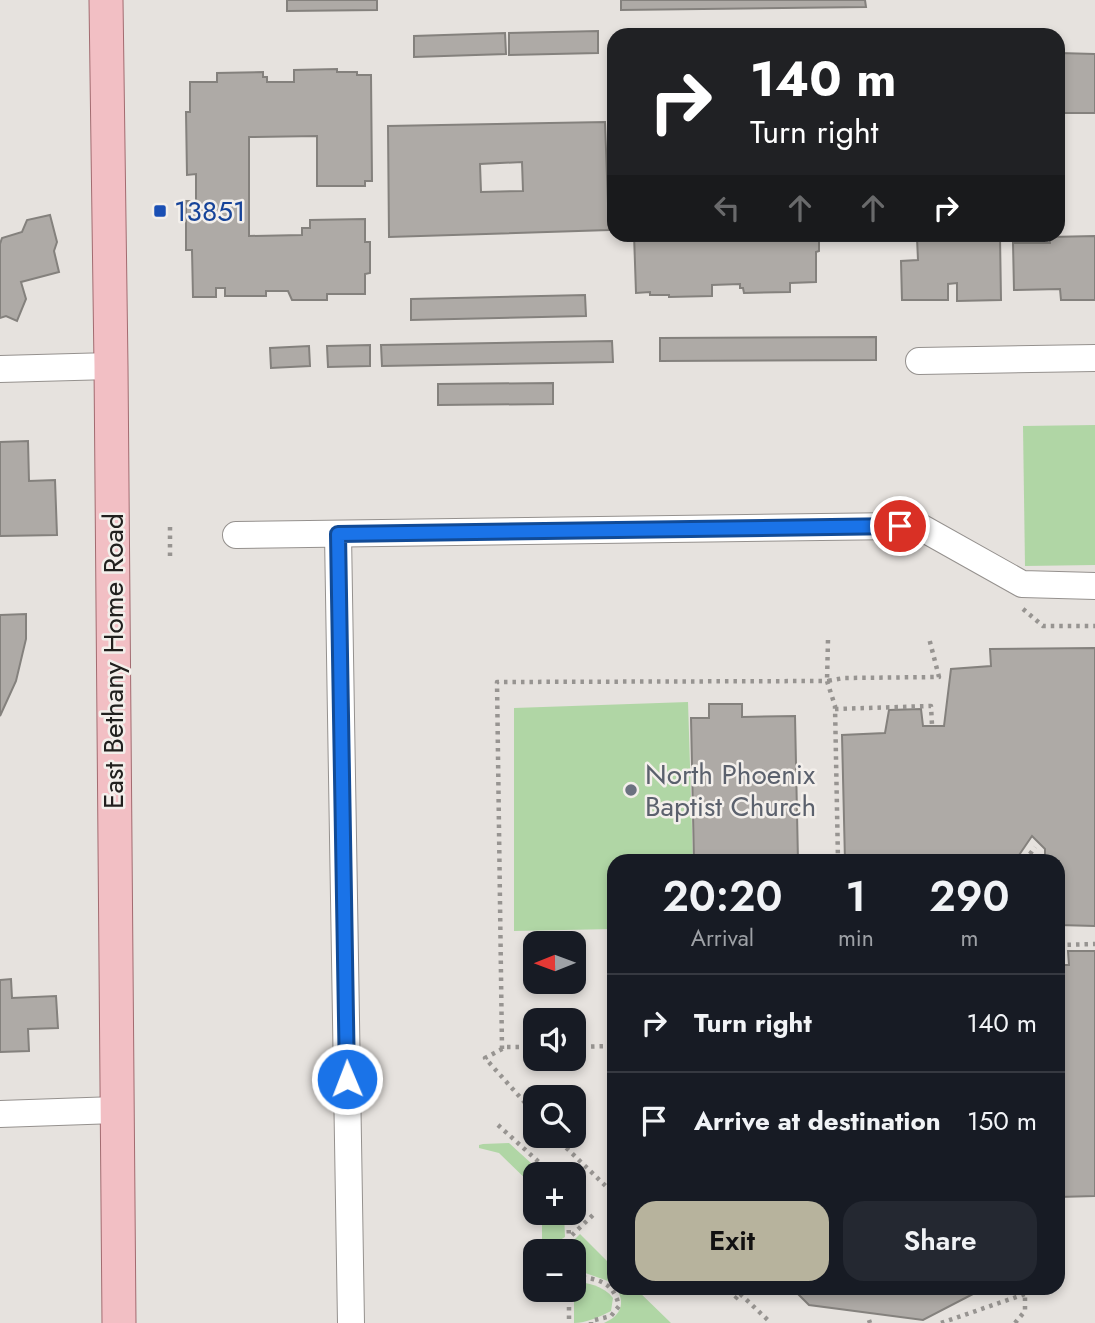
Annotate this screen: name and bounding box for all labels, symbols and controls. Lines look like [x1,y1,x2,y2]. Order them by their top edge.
text: 140 m [750,44,896,114]
icon: right [635,56,726,147]
text: Turn right [750,109,879,155]
icon: left [708,189,746,227]
icon: ahead [781,189,819,227]
icon: ahead [854,189,892,227]
icon: right [927,189,965,227]
place label: 13851 [174,191,246,232]
marker: 13851 [152,203,168,219]
pin [870,496,930,556]
icon: arrive [881,507,919,545]
street label: East Bethany Home Road [93,513,134,809]
place label: North Phoenix Baptist Church [645,754,816,827]
marker: North Phoenix Baptist Church [623,782,639,798]
text: 20:20 [662,866,782,927]
text: 1 [846,866,866,927]
text: 290 [929,866,1010,927]
text: Arrival [691,921,754,955]
text: min [838,921,874,955]
text: m [960,921,978,955]
north arrow [523,931,586,994]
map controls [523,931,586,1302]
icon: right [635,1004,673,1042]
text: Turn right [694,1004,812,1042]
text: 140 m [966,1004,1037,1042]
button: sound [523,1008,586,1071]
position arrow [310,1042,384,1116]
button: search [523,1085,586,1148]
icon: arrive [635,1102,673,1140]
text: Arrive at destination [694,1102,941,1140]
text: 150 m [967,1102,1037,1140]
button: + [523,1162,586,1225]
button: Exit [635,1201,829,1281]
button: Share [843,1201,1037,1281]
button: − [523,1239,586,1302]

